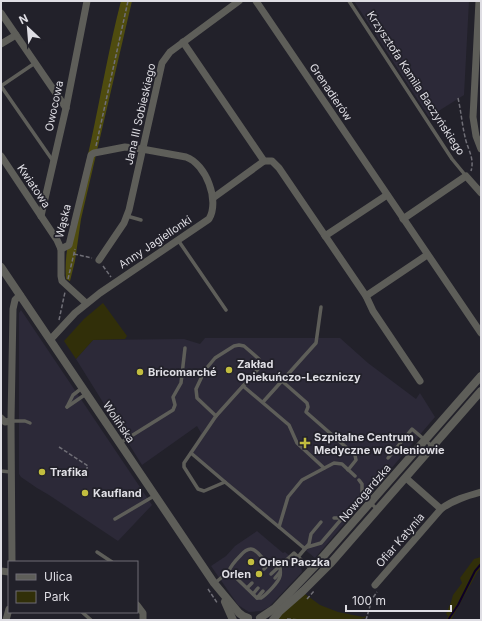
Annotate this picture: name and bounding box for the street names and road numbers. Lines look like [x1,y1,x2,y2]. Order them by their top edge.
street label: Krzysztofa Kamila Baczyńskiego [364,8,468,158]
street label: Jana III Sobieskiego [121,61,159,166]
street label: Grenadierów [307,61,355,123]
street label: Owocowa [42,79,66,133]
street label: Kwiatowa [14,162,54,210]
street label: Wąska [52,203,74,239]
street label: Anny Jagiellonki [116,212,194,272]
street label: Wolińska [100,399,138,445]
street label: Nowogardzka [336,461,394,525]
street label: Ofiar Katynia [373,510,427,570]

